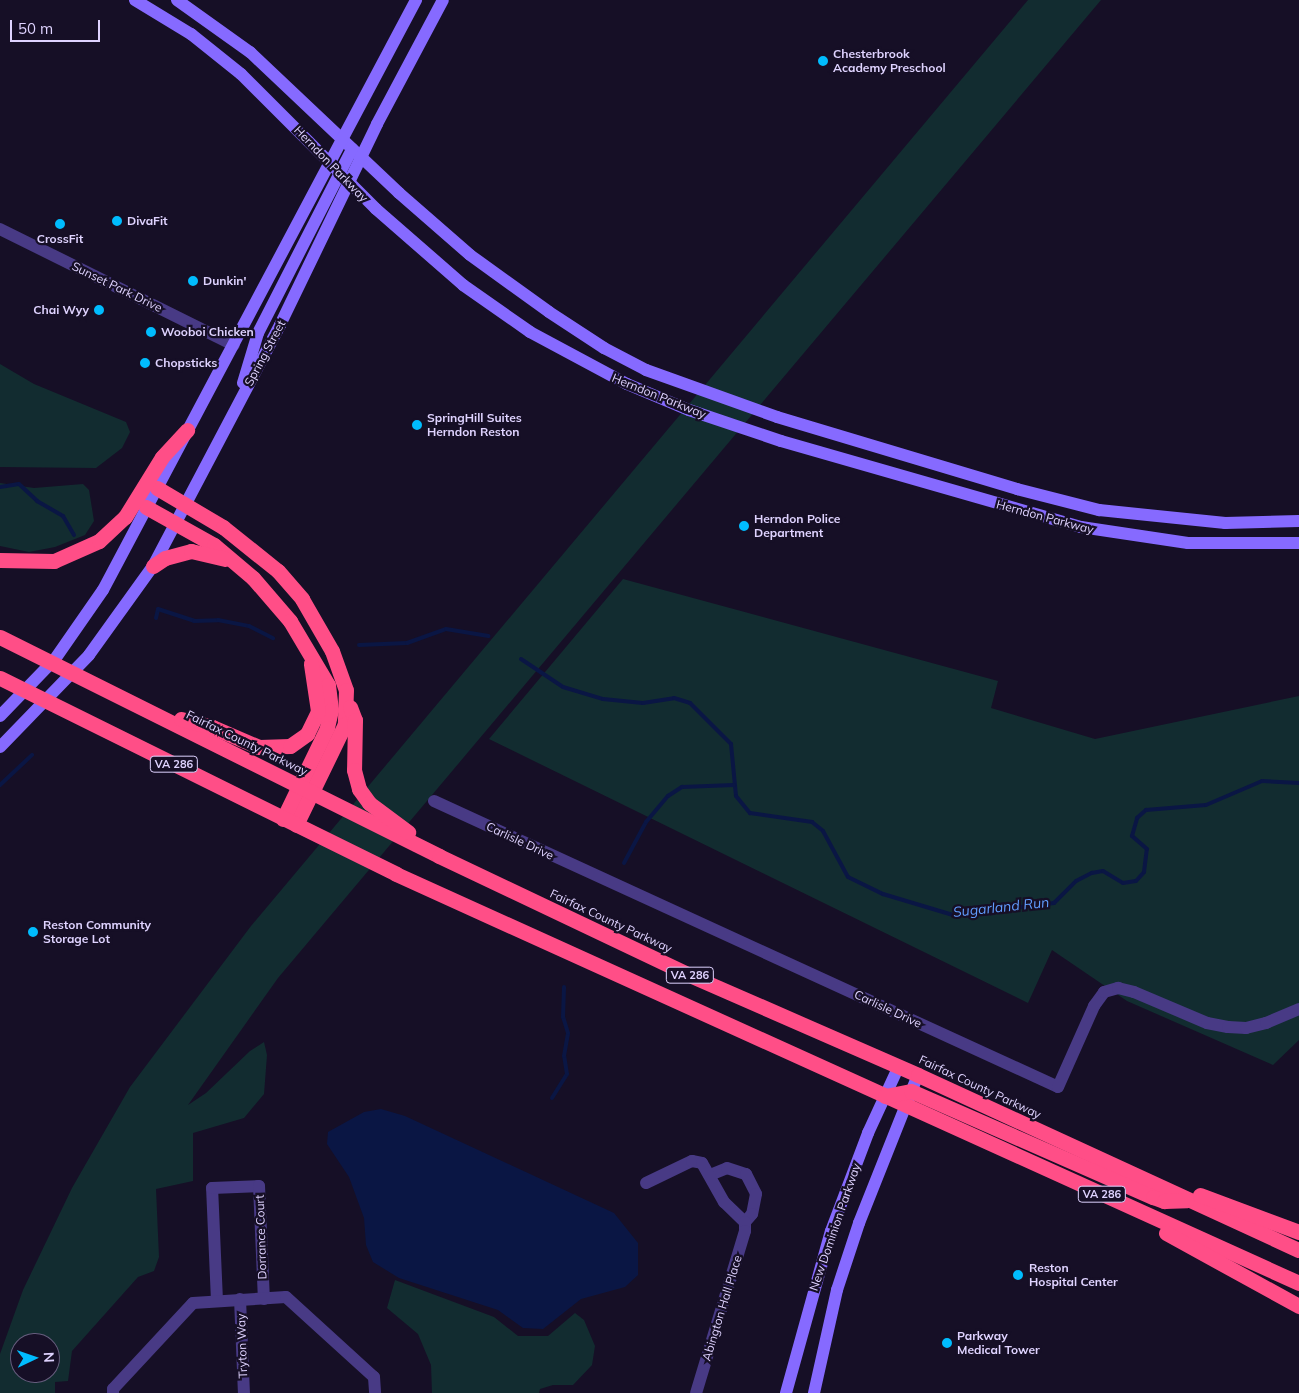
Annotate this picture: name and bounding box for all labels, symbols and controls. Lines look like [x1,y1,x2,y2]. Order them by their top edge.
scale bar [12,10,102,42]
text: 50 m [18,19,53,38]
place label: Chesterbrook Academy Preschool [833,47,946,75]
marker: Chesterbrook Academy Preschool [817,55,829,67]
street label: Herndon Parkway [291,123,371,205]
place label: DivaFit [127,214,168,228]
marker: DivaFit [111,215,123,227]
marker: CrossFit [54,218,66,230]
place label: CrossFit [37,232,83,246]
street label: Sunset Park Drive [70,259,164,315]
place label: Dunkin' [203,274,246,288]
marker: Dunkin' [187,275,199,287]
place label: Chai Wyy [33,303,89,317]
marker: Chai Wyy [93,304,105,316]
street label: Spring Street [242,318,288,388]
place label: Wooboi Chicken [161,325,254,339]
marker: Wooboi Chicken [145,326,157,338]
place label: Chopsticks [155,356,217,370]
marker: Chopsticks [139,357,151,369]
street label: Herndon Parkway [610,371,708,421]
place label: SpringHill Suites Herndon Reston [427,411,522,439]
marker: SpringHill Suites Herndon Reston [411,419,423,431]
street label: Herndon Parkway [995,497,1095,537]
place label: Herndon Police Department [754,512,840,540]
marker: Herndon Police Department [738,520,750,532]
street label: Fairfax County Parkway [184,707,310,779]
road number: VA 286 [149,756,199,772]
street label: Carlisle Drive [484,819,556,863]
street label: Fairfax County Parkway [548,886,674,956]
water label: Sugarland Run [952,894,1050,920]
place label: Reston Community Storage Lot [43,918,151,946]
marker: Reston Community Storage Lot [27,926,39,938]
road number: VA 286 [665,966,715,984]
street label: Carlisle Drive [852,987,924,1031]
street label: Fairfax County Parkway [917,1052,1043,1122]
street label: New Dominion Parkway [806,1161,864,1293]
road number: VA 286 [1077,1186,1127,1202]
street label: Dorrance Court [252,1194,270,1280]
street label: Abington Hall Place [699,1253,745,1363]
place label: Reston Hospital Center [1029,1261,1118,1289]
marker: Reston Hospital Center [1011,1268,1025,1282]
street label: Tryton Way [234,1313,250,1379]
place label: Parkway Medical Tower [957,1329,1040,1357]
north arrow [10,1333,60,1383]
marker: Parkway Medical Tower [941,1337,953,1349]
text: N [40,1352,58,1363]

